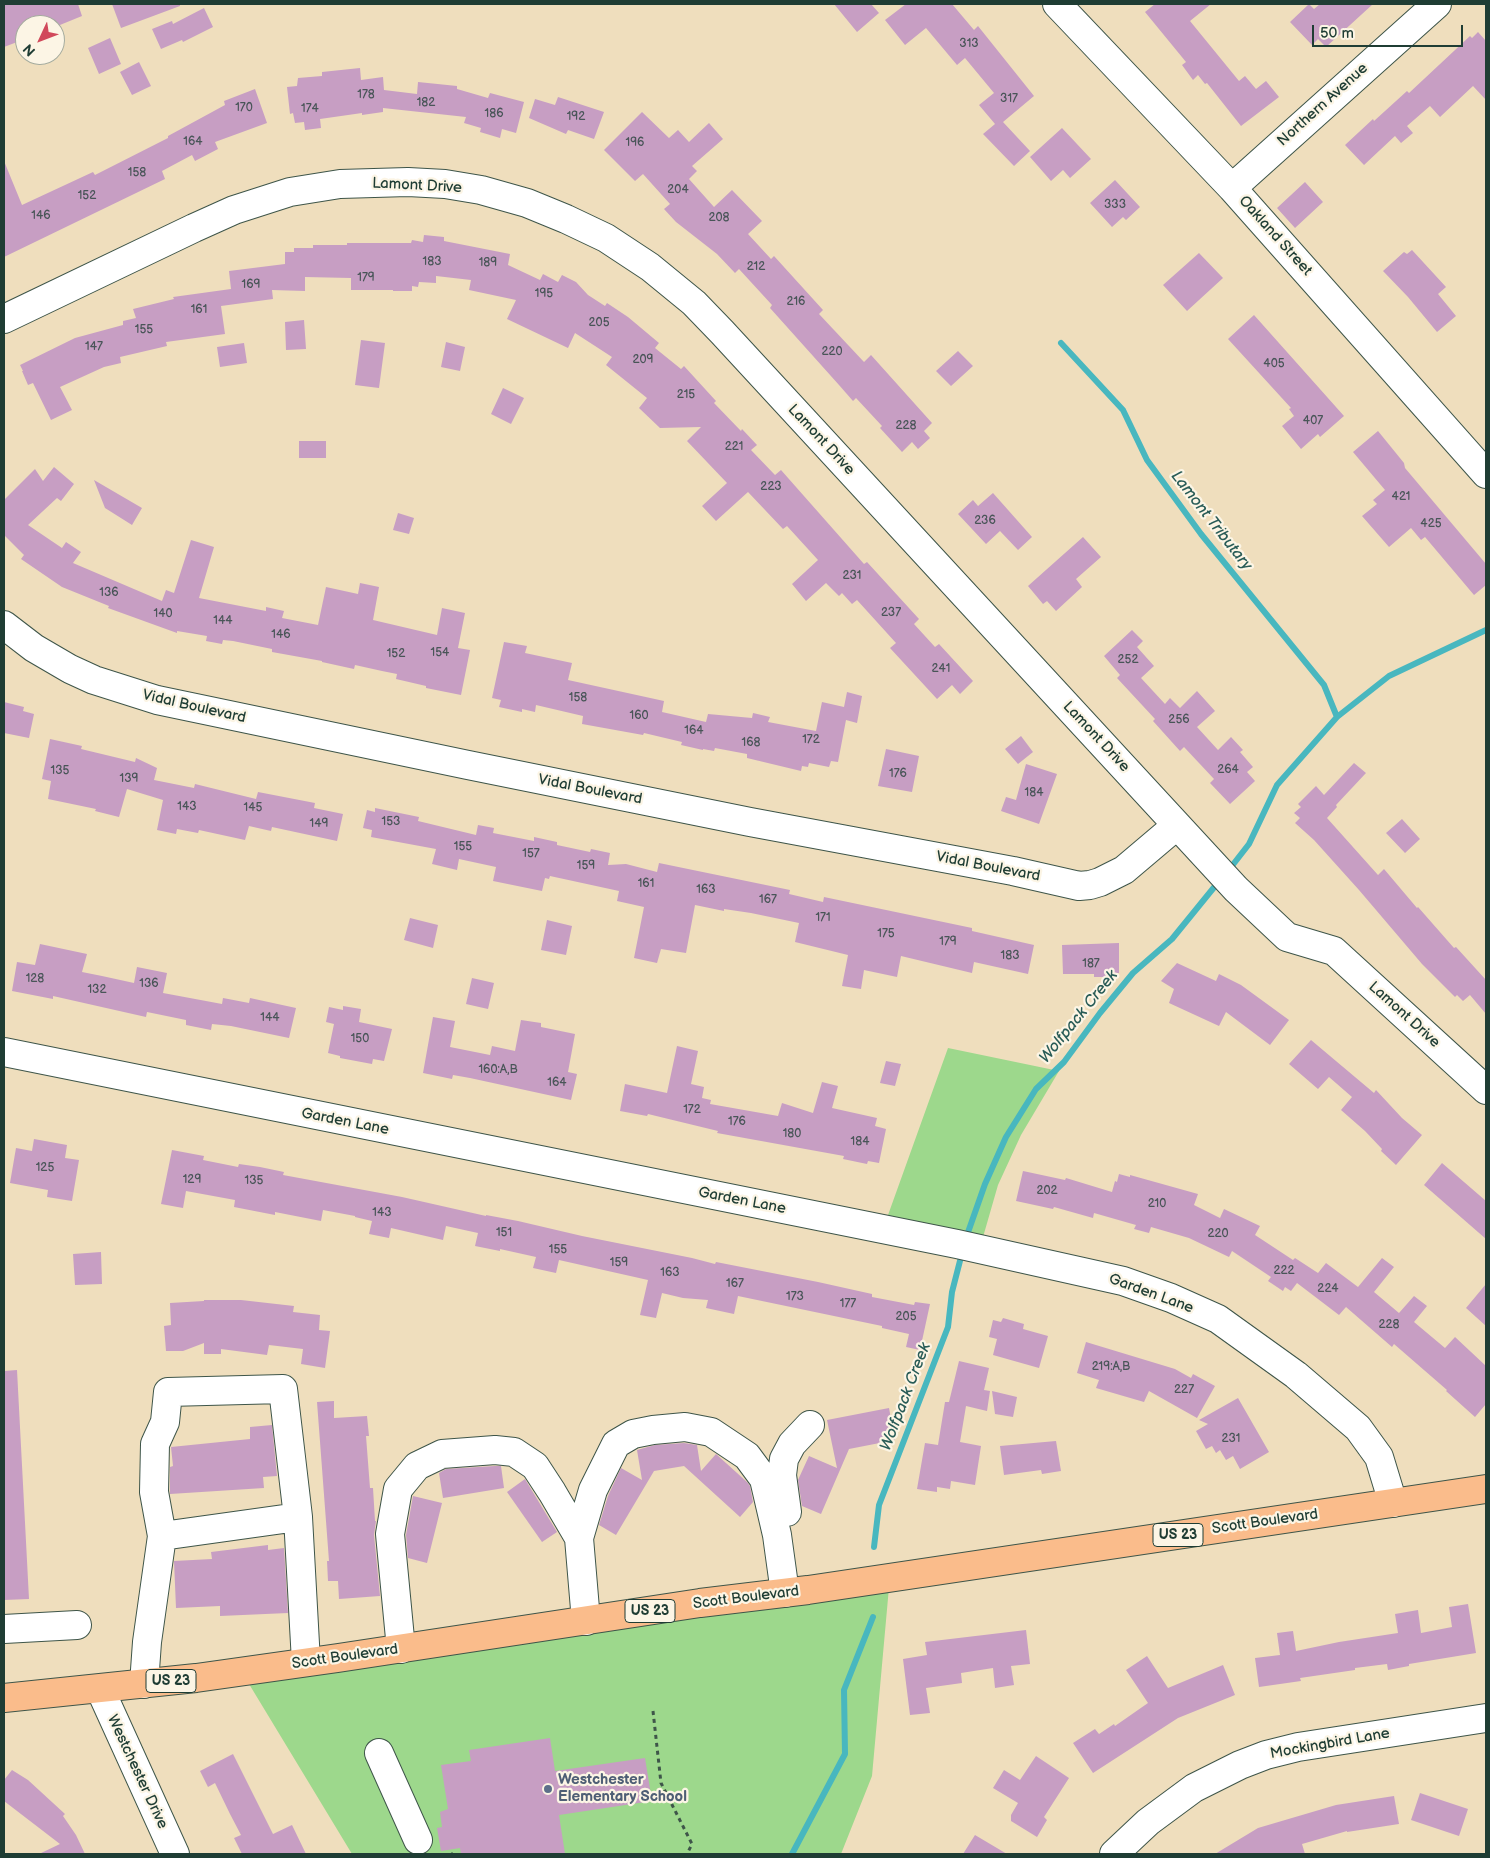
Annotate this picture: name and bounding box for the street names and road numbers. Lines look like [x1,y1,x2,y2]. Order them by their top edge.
street label: Northern Avenue [1274,60,1372,150]
street label: Lamont Drive [372,175,462,197]
street label: Oakland Street [1234,192,1316,280]
street label: Lamont Drive [784,401,858,479]
street label: Vidal Boulevard [141,686,247,728]
street label: Lamont Drive [1059,698,1133,776]
street label: Vidal Boulevard [536,771,644,809]
street label: Vidal Boulevard [934,848,1042,886]
street label: Lamont Drive [1365,978,1443,1052]
street label: Garden Lane [300,1105,390,1139]
street label: Garden Lane [697,1184,787,1218]
street label: Garden Lane [1106,1270,1196,1318]
street label: Scott Boulevard [1211,1506,1319,1538]
road number: US 23 [1153,1524,1203,1546]
street label: Scott Boulevard [692,1583,800,1613]
road number: US 23 [625,1600,675,1622]
street label: Scott Boulevard [291,1641,399,1673]
road number: US 23 [146,1670,196,1692]
street label: Westchester Drive [103,1712,171,1832]
street label: Mockingbird Lane [1269,1725,1391,1763]

